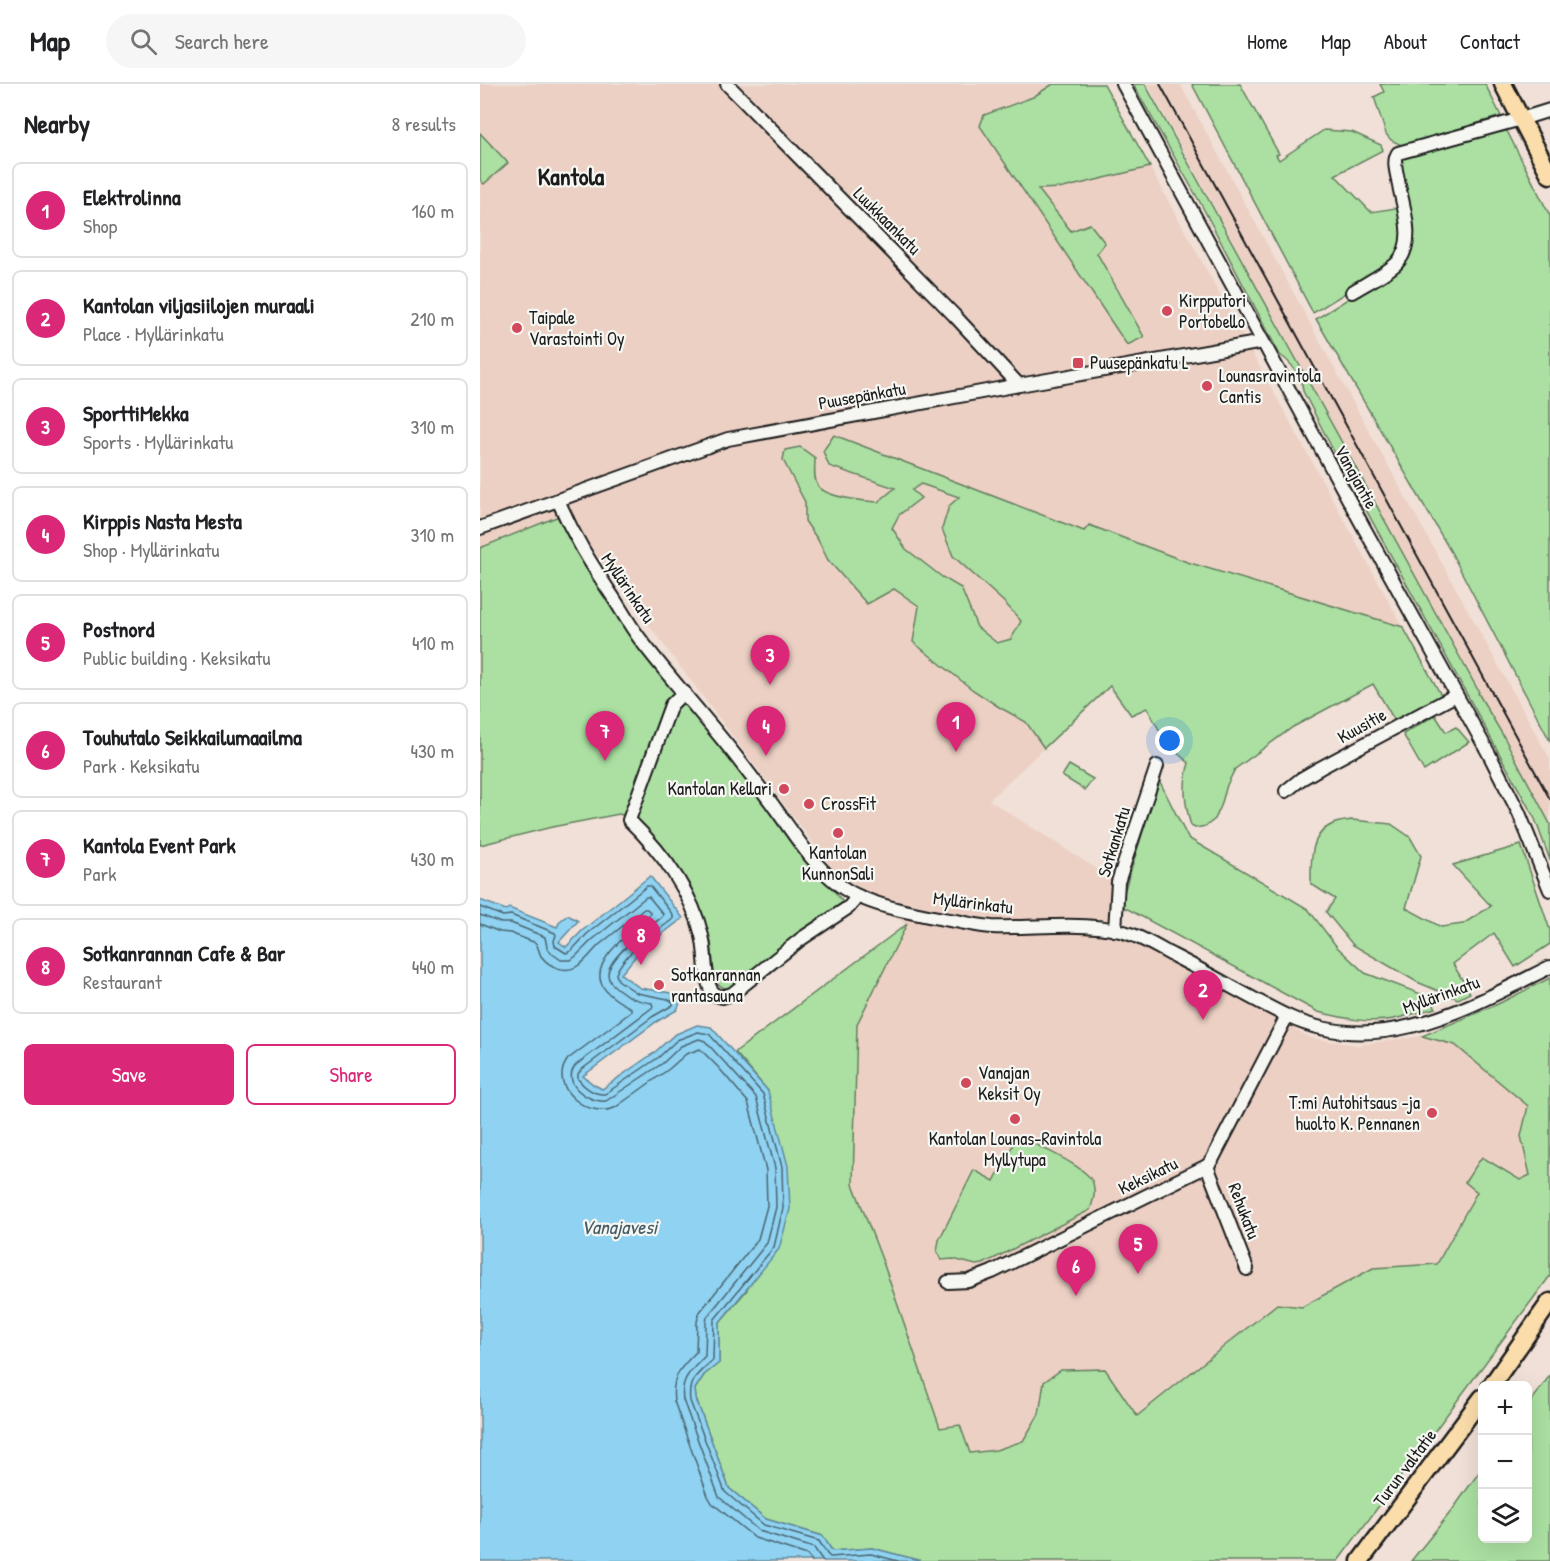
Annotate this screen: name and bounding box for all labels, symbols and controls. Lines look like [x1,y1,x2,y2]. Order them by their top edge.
search box [106,14,526,68]
text: Map [30,22,70,60]
icon: search [127,25,160,58]
text: Search here [175,26,269,56]
text: Home [1247,27,1288,56]
text: Map [1321,27,1351,56]
text: About [1384,27,1427,56]
text: Contact [1460,27,1520,56]
text: Nearby [24,106,90,141]
text: 8 results [391,110,456,137]
district label: Kantola [538,160,605,192]
street label: Luukkaankatu [848,181,927,260]
text: Elektrolinna [83,182,181,212]
text: 1 [42,197,49,224]
text: 160 m [412,197,454,224]
text: Shop [83,212,117,239]
place label: Kirpputori Portobello [1179,288,1246,334]
text: Kantolan viljasiilojen muraali [83,290,315,320]
marker: Kirpputori Portobello [1160,304,1174,318]
text: 2 [41,305,50,332]
text: 210 m [410,305,454,332]
place label: Taipale Varastointi Oy [529,305,625,351]
text: Place · Myllärinkatu [83,320,224,347]
marker: Taipale Varastointi Oy [510,321,524,335]
place label: Puusepänkatu L [1090,350,1189,375]
marker: Puusepänkatu L [1071,356,1085,370]
place label: Lounasravintola Cantis [1219,363,1321,409]
street label: Puusepänkatu [816,376,907,415]
marker: Lounasravintola Cantis [1200,379,1214,393]
text: SporttiMekka [83,398,189,428]
text: 3 [41,413,50,440]
text: 310 m [411,413,454,440]
text: Sports · Myllärinkatu [83,428,233,455]
street label: Vanajantie [1329,440,1384,513]
text: Kirppis Nasta Mesta [83,506,242,536]
text: 4 [42,521,49,548]
text: 310 m [411,521,454,548]
text: Shop · Myllärinkatu [83,536,219,563]
street label: Myllärinkatu [596,548,661,628]
text: Postnord [83,614,154,644]
text: 5 [41,629,50,656]
text: 410 m [412,629,454,656]
pin: 3 [750,636,790,685]
text: Public building · Keksikatu [83,644,270,671]
pin: 1 [936,702,976,752]
street label: Kuusitie [1333,702,1391,749]
pin: 4 [746,706,786,756]
pin: 7 [586,712,624,761]
text: Touhutalo Seikkailumaailma [83,722,302,752]
your location [1155,726,1184,755]
text: 6 [42,737,49,764]
text: 430 m [410,737,454,764]
text: Park · Keksikatu [83,752,200,779]
place label: Kantolan Kellari [667,776,772,801]
marker: Kantolan Kellari [777,782,791,796]
place label: CrossFit [821,791,877,816]
marker: CrossFit [802,797,816,811]
street label: Sotkankatu [1091,804,1136,880]
marker: Kantolan KunnonSali [831,826,845,840]
text: Kantola Event Park [83,830,236,860]
place label: Kantolan KunnonSali [802,840,874,886]
text: 7 [41,845,50,872]
text: 430 m [410,845,454,872]
text: Park [83,860,116,887]
street label: Myllärinkatu [932,885,1014,920]
pin: 8 [622,916,660,965]
text: Sotkanrannan Cafe & Bar [83,938,285,968]
text: 8 [41,953,50,980]
text: 440 m [412,953,454,980]
place label: Sotkanrannan rantasauna [671,962,761,1008]
text: Restaurant [83,968,162,995]
street label: Myllärinkatu [1399,969,1483,1020]
pin: 2 [1184,970,1222,1020]
marker: Sotkanrannan rantasauna [652,978,666,992]
button: Save [24,1044,234,1105]
button: Share [246,1044,456,1105]
place label: Vanajan Keksit Oy [978,1060,1041,1106]
marker: Vanajan Keksit Oy [959,1076,973,1090]
place label: T:mi Autohitsaus -ja huolto K. Pennanen [1289,1090,1420,1136]
marker: T:mi Autohitsaus -ja huolto K. Pennanen [1425,1106,1439,1120]
marker: Kantolan Lounas-Ravintola Myllytupa [1008,1112,1022,1126]
place label: Kantolan Lounas-Ravintola Myllytupa [929,1126,1101,1172]
street label: Keksikatu [1114,1151,1182,1201]
street label: Rehukatu [1222,1179,1267,1242]
water label: Vanajavesi [581,1213,660,1240]
pin: 5 [1118,1224,1158,1274]
pin: 6 [1056,1246,1096,1296]
map controls [1478,1381,1532,1543]
button: + [1478,1381,1532,1435]
street label: Turun valtatie [1367,1424,1442,1512]
button: − [1478,1435,1532,1489]
button: layers [1478,1489,1532,1543]

